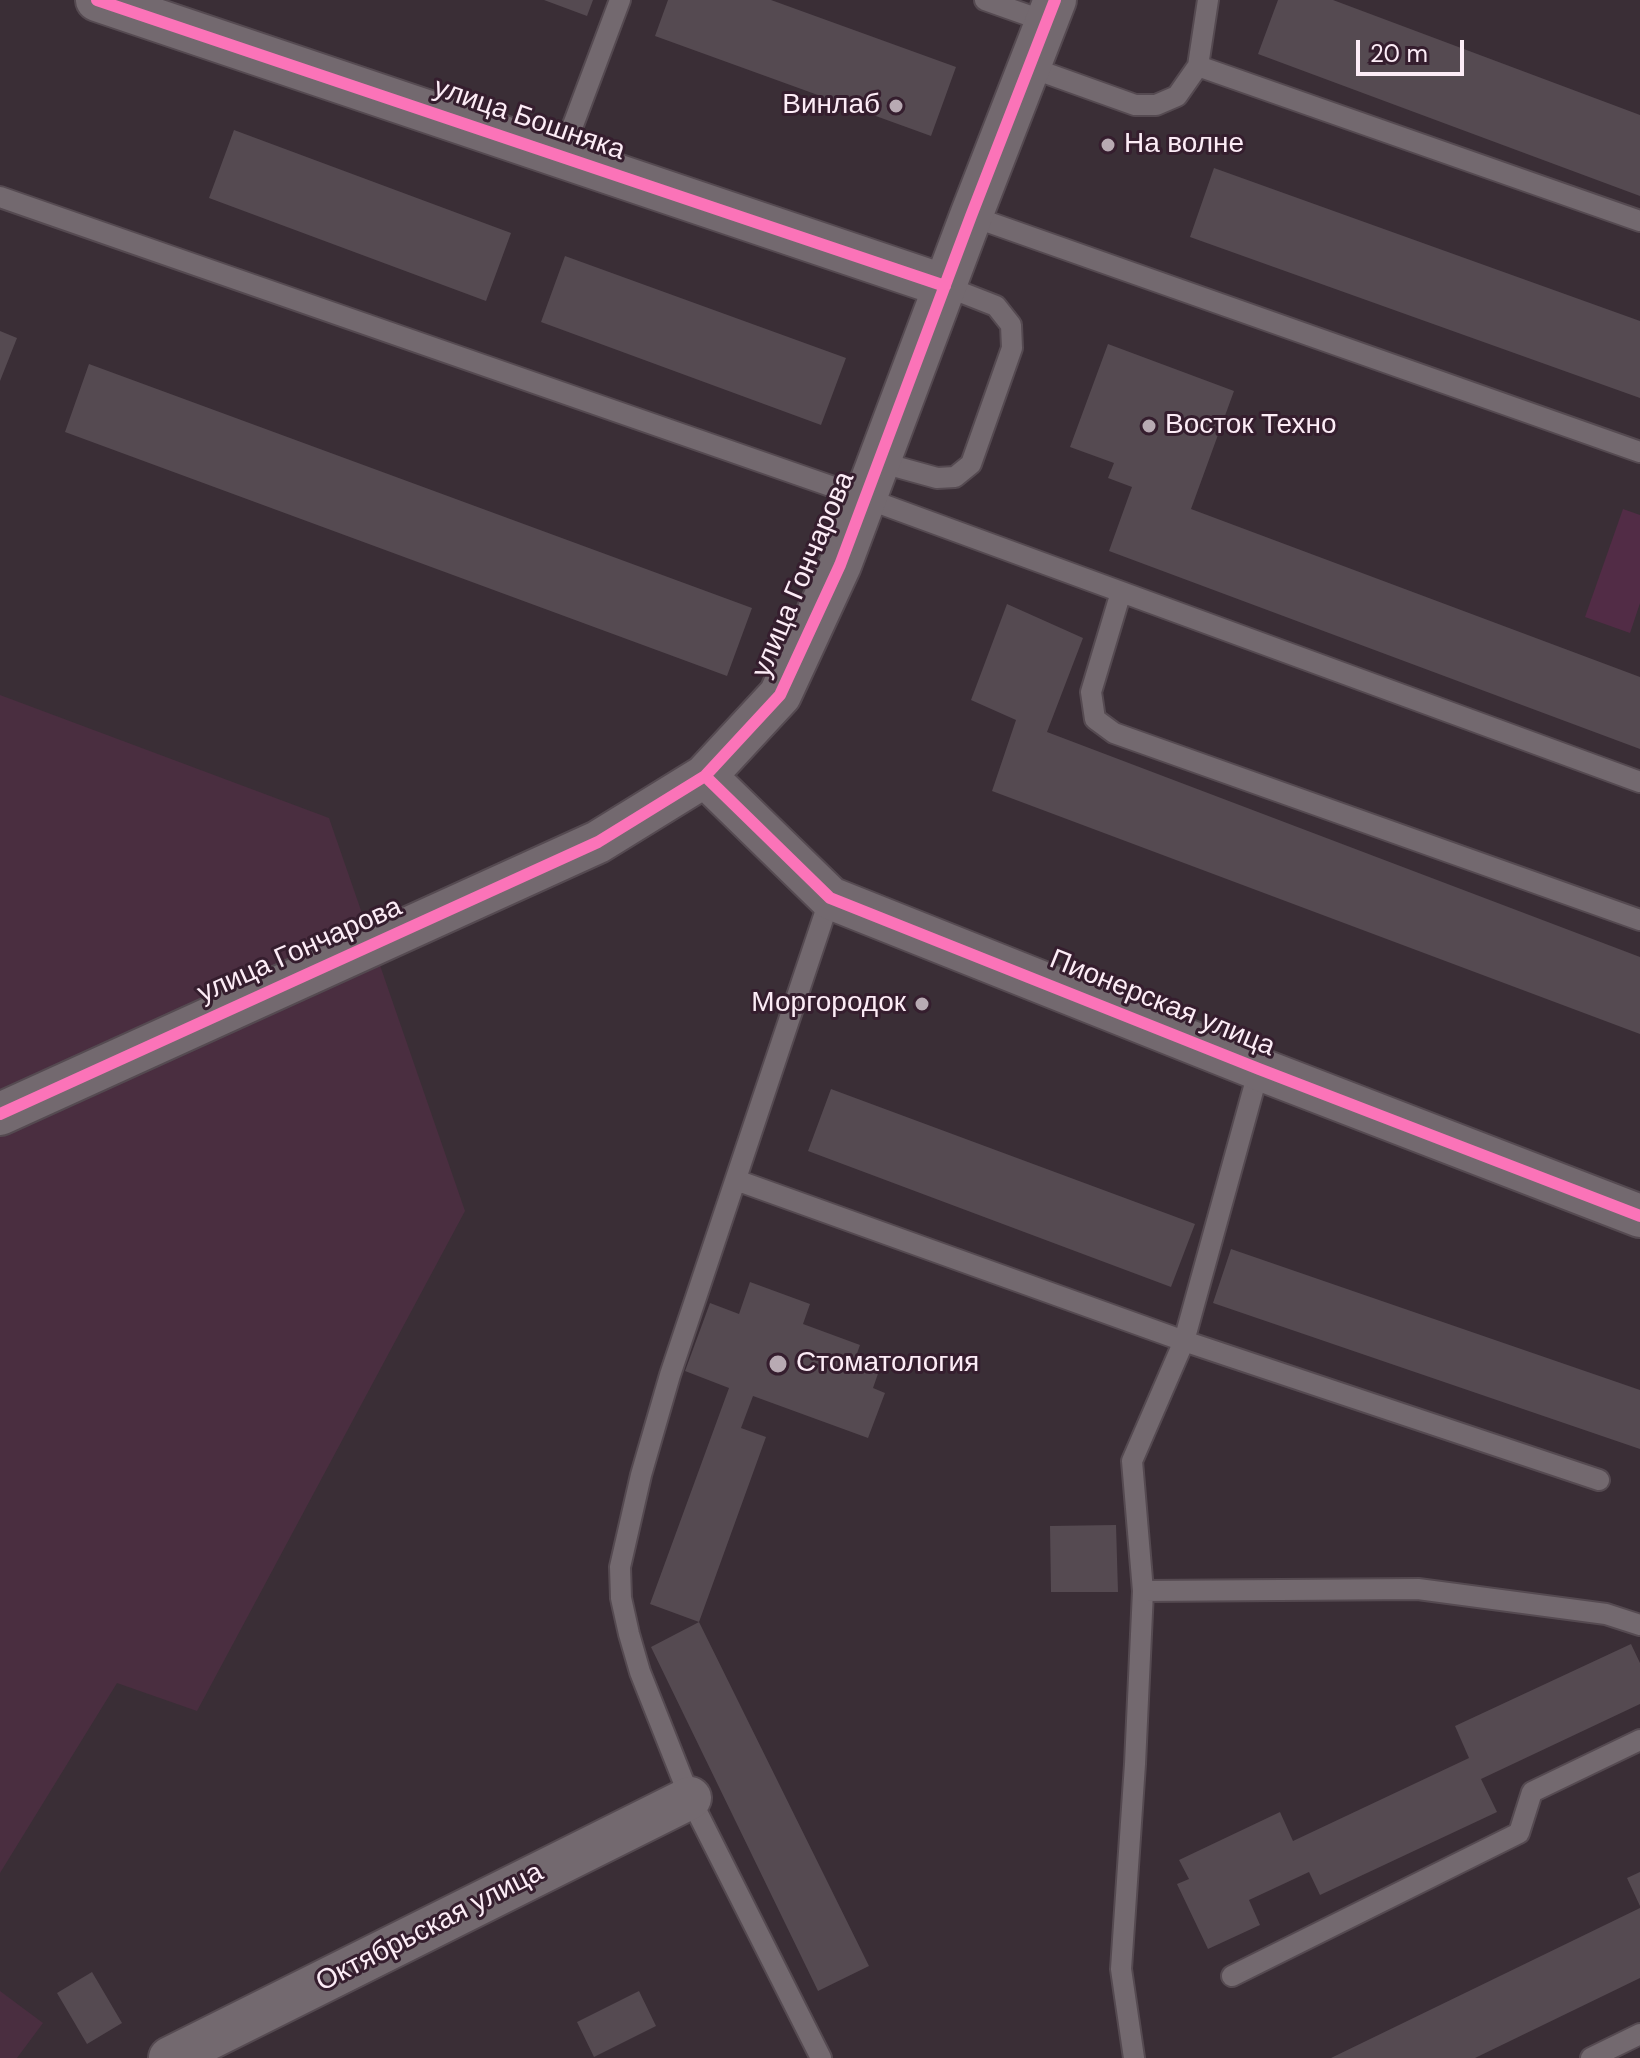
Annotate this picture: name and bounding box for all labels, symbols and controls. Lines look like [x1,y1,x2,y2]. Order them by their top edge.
scale bar [1360,24,1468,74]
text: 20 m [1370,38,1428,69]
street label: улица Бошняка [429,72,629,168]
place label: Винлаб [782,89,880,123]
marker: Винлаб [887,97,905,115]
place label: На волне [1124,128,1244,162]
marker: На волне [1099,136,1117,154]
place label: Восток Техно [1165,409,1337,443]
marker: Восток Техно [1140,417,1158,435]
street label: улица Гончарова [746,467,862,683]
street label: улица Гончарова [193,891,407,1011]
street label: Пионерская улица [1044,943,1280,1065]
place label: Моргородок [751,987,906,1021]
marker: Моргородок [913,995,931,1013]
place label: Стоматология [796,1347,979,1381]
marker: Стоматология [767,1353,789,1375]
street label: Октябрьская улица [311,1856,549,2000]

